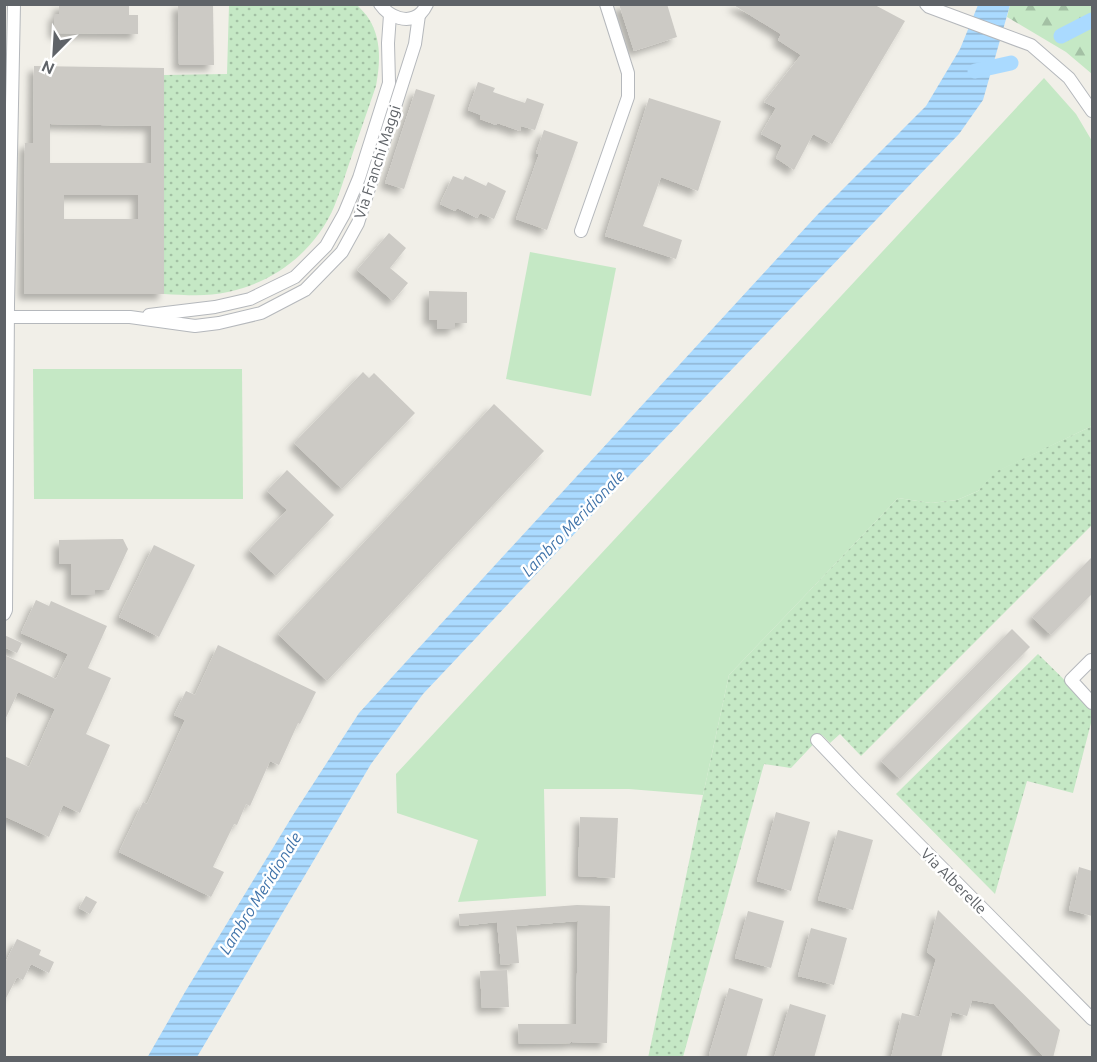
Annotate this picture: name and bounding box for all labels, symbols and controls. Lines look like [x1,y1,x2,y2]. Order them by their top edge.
north arrow [24,24,84,84]
text: N [39,57,57,78]
street label: Via Franchi Maggi [351,103,403,221]
water label: Lambro Meridionale [518,466,628,580]
water label: Lambro Meridionale [215,829,305,957]
street label: Via Alberelle [918,845,990,917]

